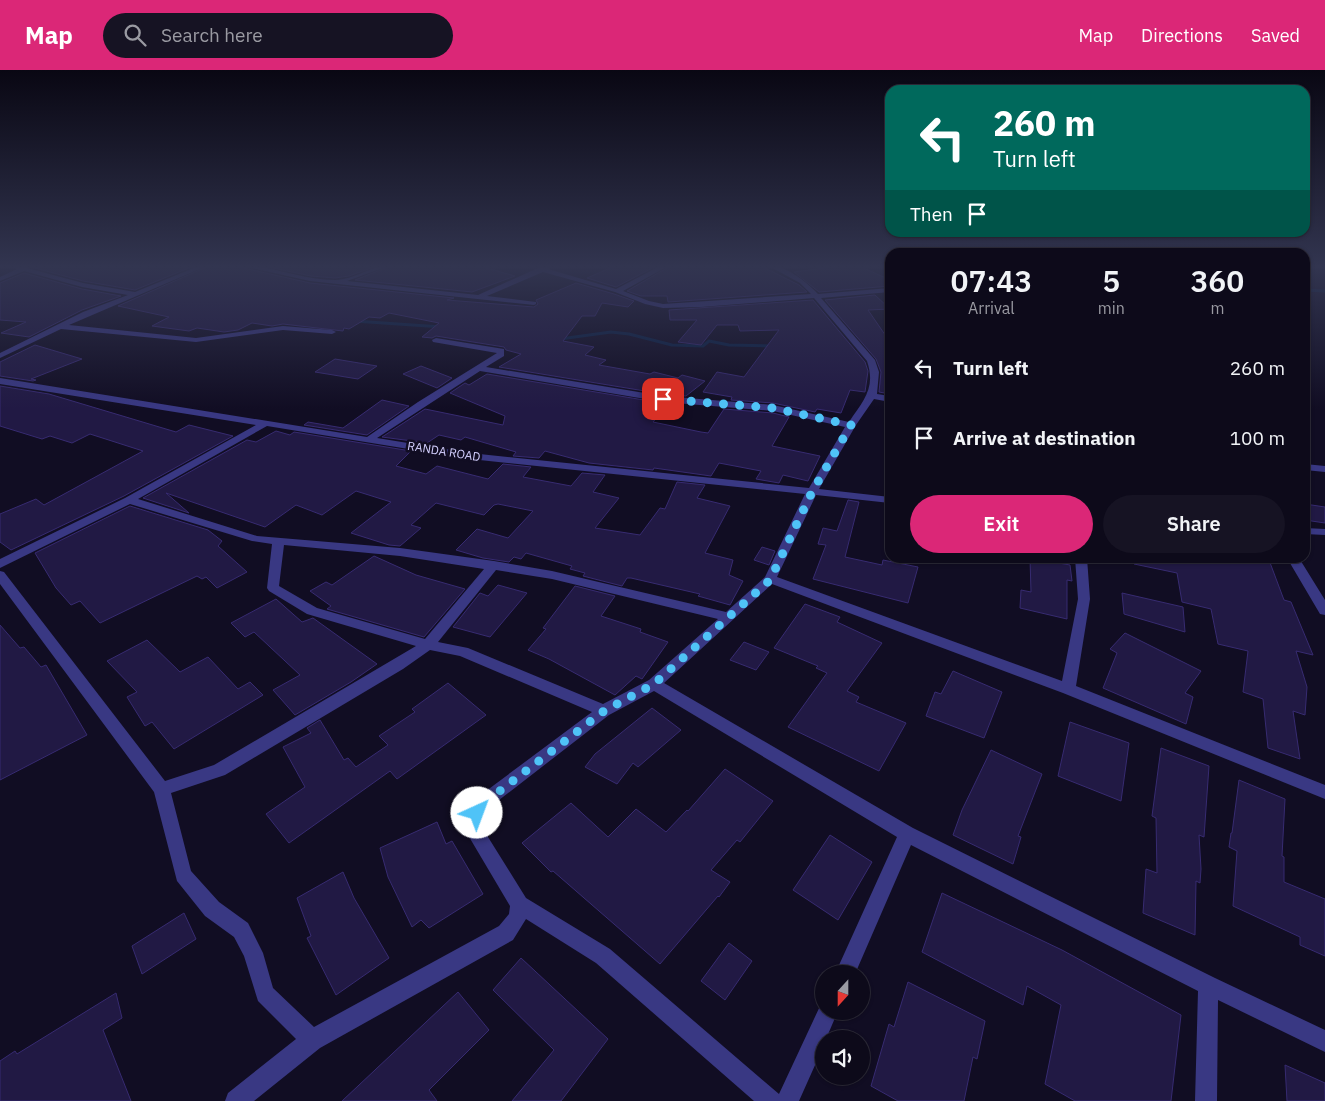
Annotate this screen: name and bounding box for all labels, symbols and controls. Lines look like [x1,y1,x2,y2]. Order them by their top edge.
search box [103,13,453,58]
text: Map [25,19,73,51]
icon: search [121,21,149,49]
text: Search here [161,23,263,47]
text: Map [1078,24,1113,47]
text: Directions [1141,24,1223,47]
text: Saved [1251,24,1300,47]
text: 260 m [993,100,1096,146]
icon: left [910,105,975,170]
text: Turn left [993,144,1076,173]
icon: arrive [963,200,991,228]
text: Then [910,202,953,226]
text: 07:43 [951,261,1032,300]
text: 5 [1102,261,1120,300]
text: 360 [1190,261,1244,300]
text: Arrival [968,298,1015,318]
text: min [1098,298,1125,318]
text: m [1210,298,1224,318]
icon: left [910,354,938,382]
text: Turn left [953,356,1029,380]
text: 260 m [1230,356,1285,380]
pin [642,378,684,420]
icon: arrive [649,385,677,413]
icon: arrive [910,424,938,452]
text: Arrive at destination [953,426,1136,450]
text: 100 m [1230,426,1285,450]
street label: RANDA ROAD [406,438,482,464]
button: Exit [910,495,1093,553]
button: Share [1103,495,1285,553]
position arrow [450,786,502,838]
north arrow [815,965,870,1020]
map controls [815,965,870,1085]
button: sound [815,1030,870,1085]

